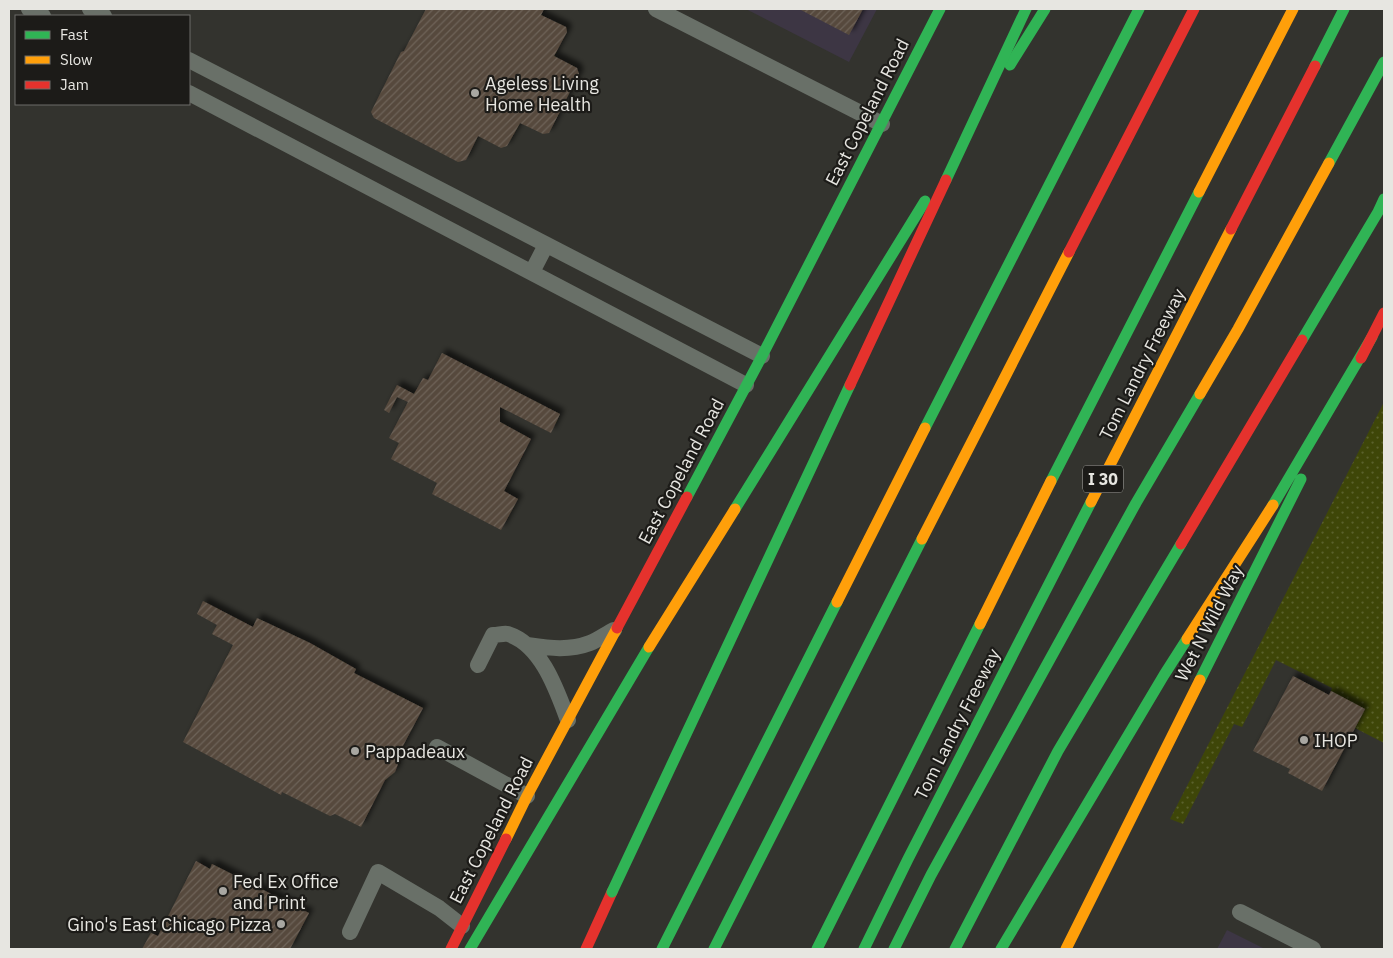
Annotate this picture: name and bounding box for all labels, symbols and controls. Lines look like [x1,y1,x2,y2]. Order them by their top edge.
legend [15,15,190,105]
text: Fast [60,25,88,44]
street label: East Copeland Road [820,35,914,189]
text: Slow [60,50,93,69]
place label: Ageless Living Home Health [485,72,599,116]
text: Jam [60,75,89,94]
marker: Ageless Living Home Health [469,87,481,99]
street label: Tom Landry Freeway [1094,285,1190,443]
street label: East Copeland Road [633,394,729,548]
road number: I 30 [1083,466,1123,492]
street label: Wet N Wild Way [1170,561,1248,685]
street label: Tom Landry Freeway [909,645,1005,803]
place label: IHOP [1314,729,1358,752]
marker: IHOP [1298,734,1310,746]
place label: Pappadeaux [365,740,465,763]
marker: Pappadeaux [349,745,361,757]
street label: East Copeland Road [444,753,538,907]
place label: Fed Ex Office and Print [233,870,339,914]
marker: Fed Ex Office and Print [217,885,229,897]
place label: Gino's East Chicago Pizza [67,913,271,936]
marker: Gino's East Chicago Pizza [275,918,287,930]

